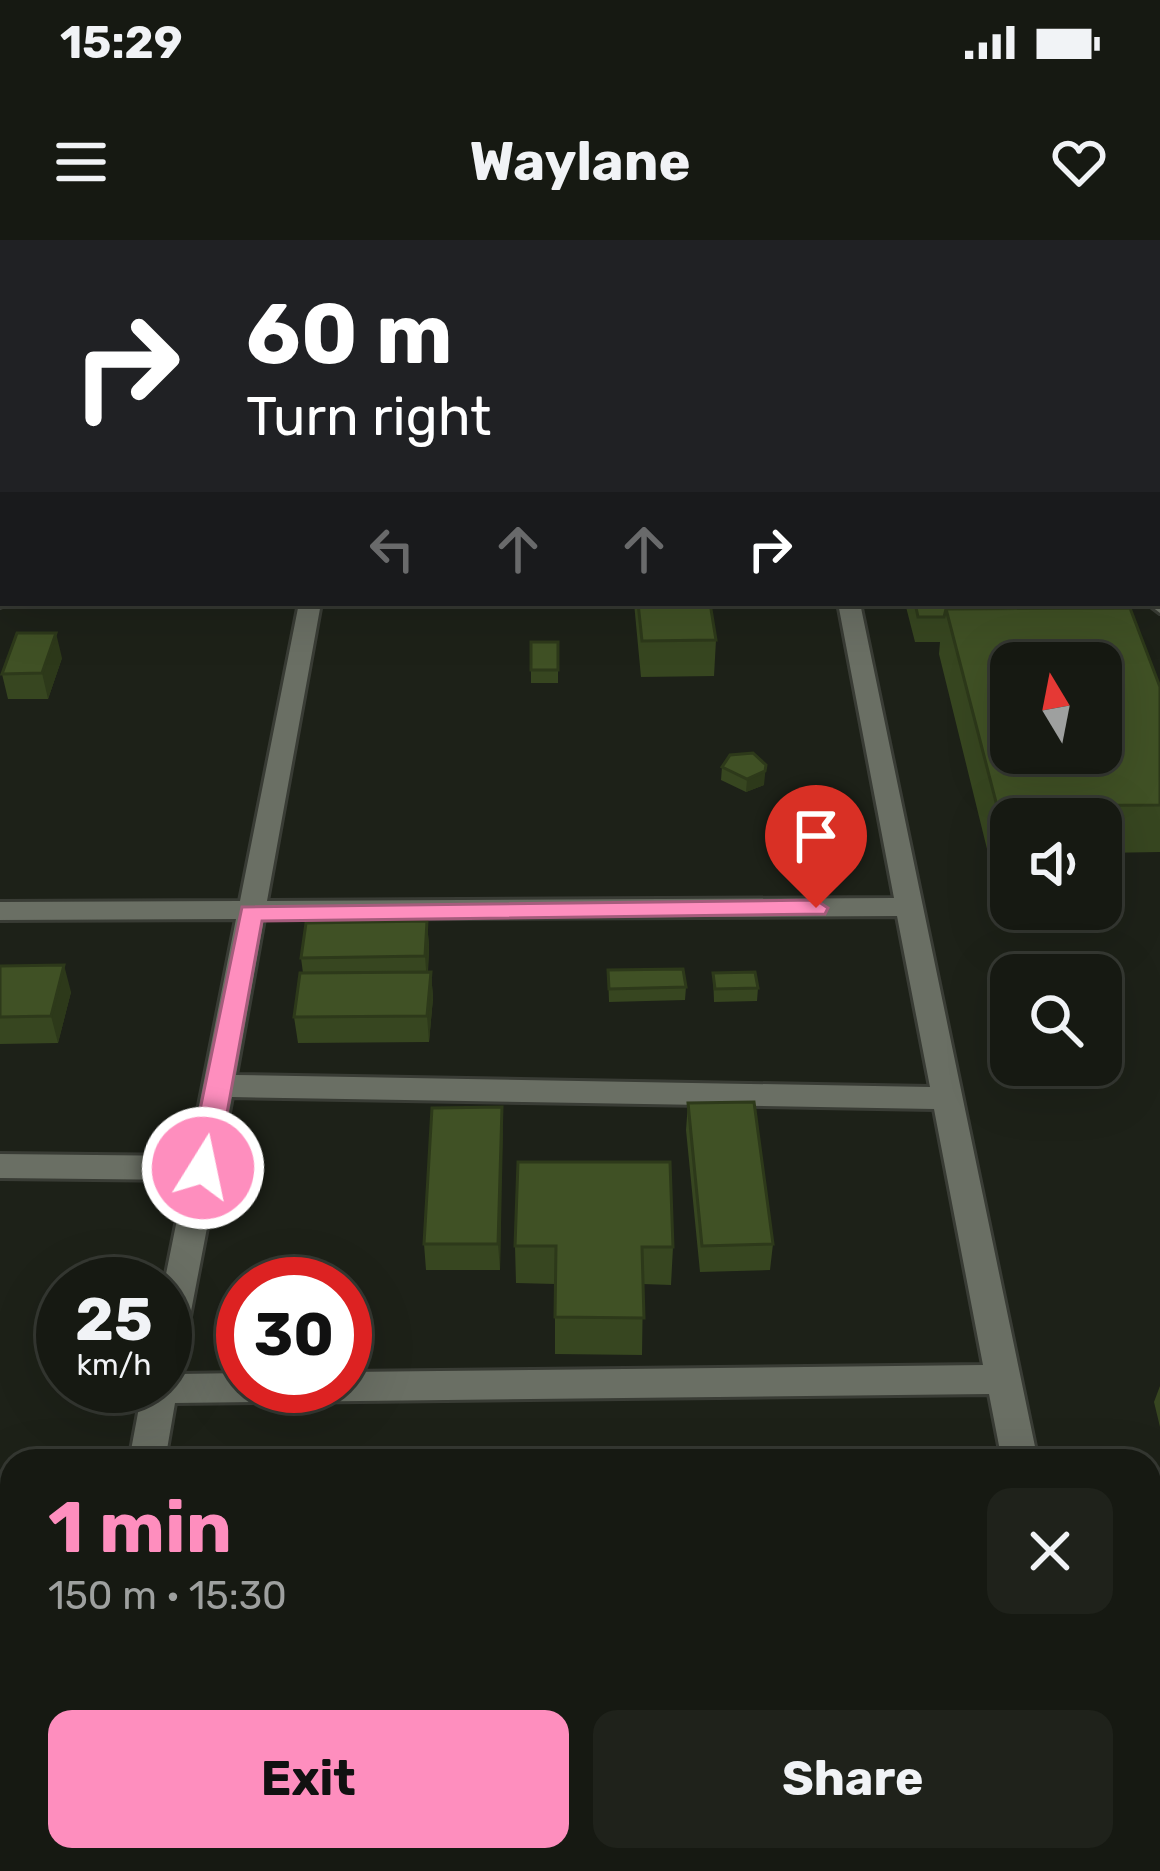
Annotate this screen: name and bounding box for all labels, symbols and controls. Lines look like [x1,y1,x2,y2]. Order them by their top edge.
text: 15:29 [60,16,183,69]
icon: menu [48,129,114,195]
icon: heart [1046,129,1112,195]
text: Waylane [469,130,691,194]
text: 60 m [246,284,453,384]
icon: right [48,288,204,444]
text: Turn right [246,385,491,449]
icon: left [359,516,425,582]
icon: ahead [485,516,551,582]
icon: ahead [611,516,677,582]
icon: right [737,516,803,582]
north arrow [990,642,1122,774]
map controls [990,642,1122,1086]
pin [765,785,867,908]
button: sound [990,798,1122,930]
icon: arrive [783,803,849,869]
button: search [990,954,1122,1086]
position arrow [140,1105,266,1231]
speed limit sign: 30 [216,1257,372,1413]
text: 25 [75,1284,153,1355]
text: km/h [77,1347,151,1383]
text: 1 min [48,1485,232,1570]
button: close [987,1488,1113,1614]
text: 150 m · 15:30 [48,1573,287,1619]
button: Exit [48,1710,569,1848]
button: Share [593,1710,1113,1848]

